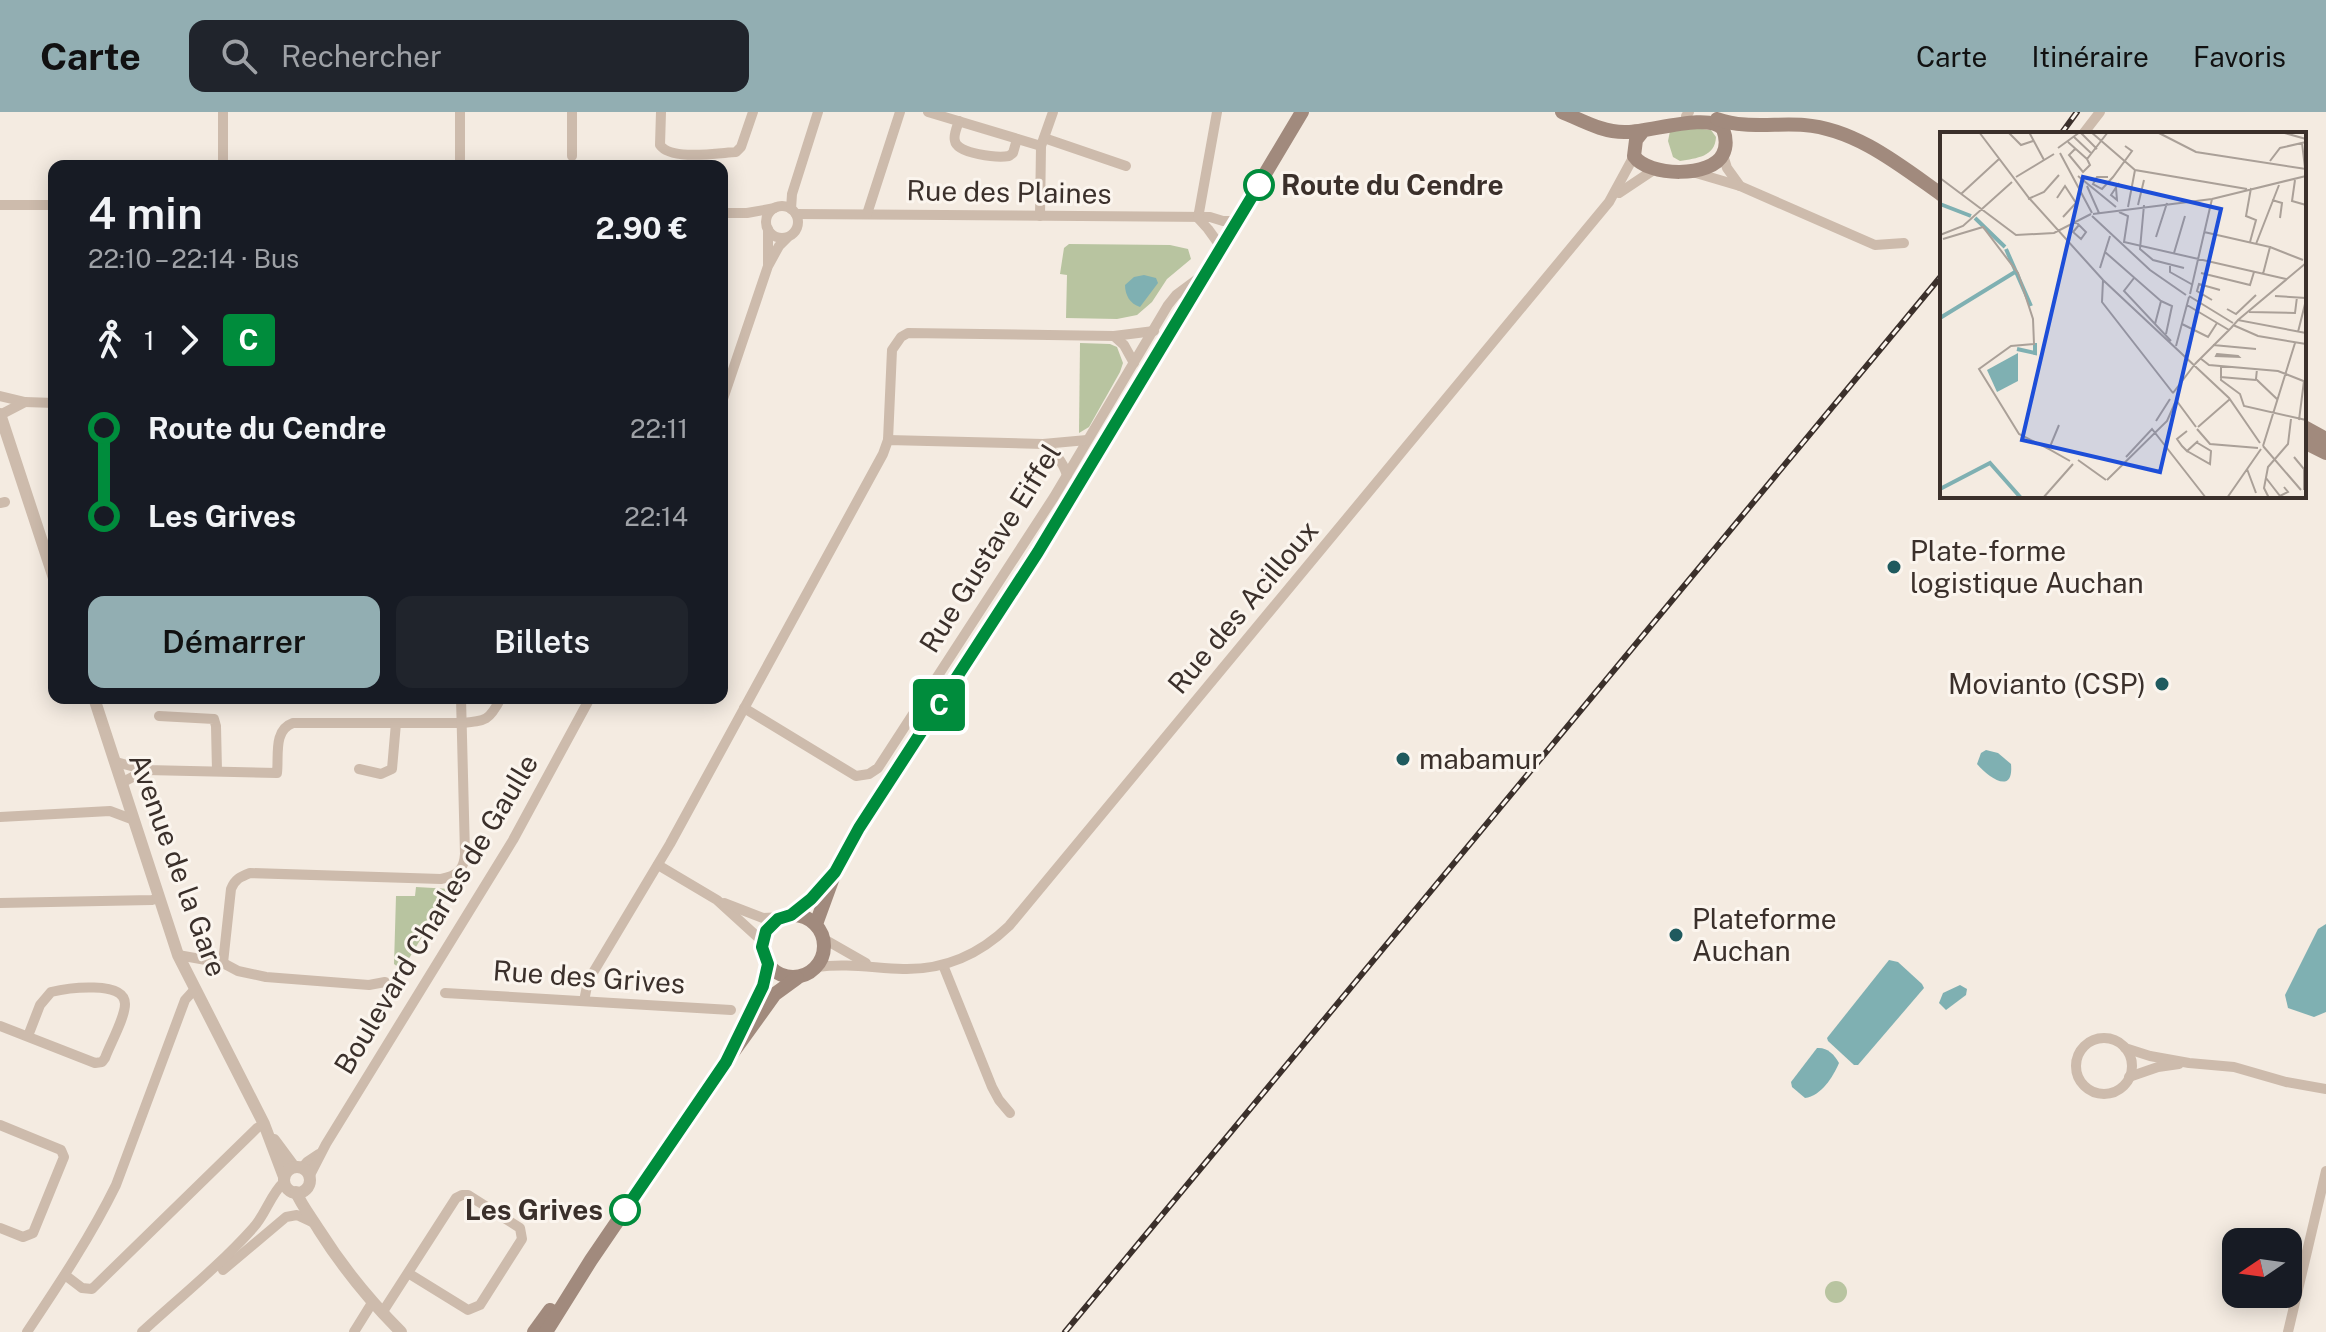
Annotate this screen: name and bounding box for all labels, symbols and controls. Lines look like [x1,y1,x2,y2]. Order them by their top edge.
search box [189,20,749,92]
text: Carte [40,34,141,79]
icon: search [217,34,261,78]
text: Rechercher [281,38,442,74]
text: Carte [1916,40,1987,73]
text: Itinéraire [2031,40,2149,73]
text: Favoris [2193,40,2286,73]
inset map [1940,132,2306,498]
place label: Route du Cendre [1281,168,1504,201]
marker: Route du Cendre [1244,170,1274,200]
street label: Rue des Plaines [906,173,1112,210]
text: 4 min [88,187,203,239]
text: 2.90 € [596,210,688,246]
text: 22:10 – 22:14 · Bus [88,243,299,274]
icon: walk [88,318,132,362]
icon: forward [167,318,211,362]
text: C [239,323,259,356]
text: 1 [144,325,155,356]
text: Route du Cendre [148,410,387,446]
text: 22:11 [630,413,688,444]
street label: Rue Gustave Eiffel [912,437,1067,658]
text: Les Grives [148,498,296,534]
text: 22:14 [624,501,688,532]
street label: Rue des Acilloux [1161,513,1325,700]
place label: Plate-forme logistique Auchan [1910,534,2144,599]
marker: Plate-forme logistique Auchan [1885,558,1903,576]
button: Démarrer [88,596,380,688]
button: Billets [396,596,688,688]
place label: Movianto (CSP) [1948,667,2146,700]
marker: Movianto (CSP) [2153,675,2171,693]
line badge: C [913,679,965,731]
text: C [929,688,949,721]
place label: mabamur [1419,742,1542,775]
street label: Boulevard Charles de Gaulle [327,748,544,1080]
street label: Avenue de la Gare [123,749,234,981]
marker: mabamur [1394,750,1412,768]
place label: Plateforme Auchan [1692,902,1837,967]
marker: Plateforme Auchan [1667,926,1685,944]
street label: Rue des Grives [492,953,686,1000]
place label: Les Grives [465,1193,603,1226]
marker: Les Grives [610,1195,640,1225]
north arrow [2222,1228,2302,1308]
map controls [2222,1228,2302,1308]

